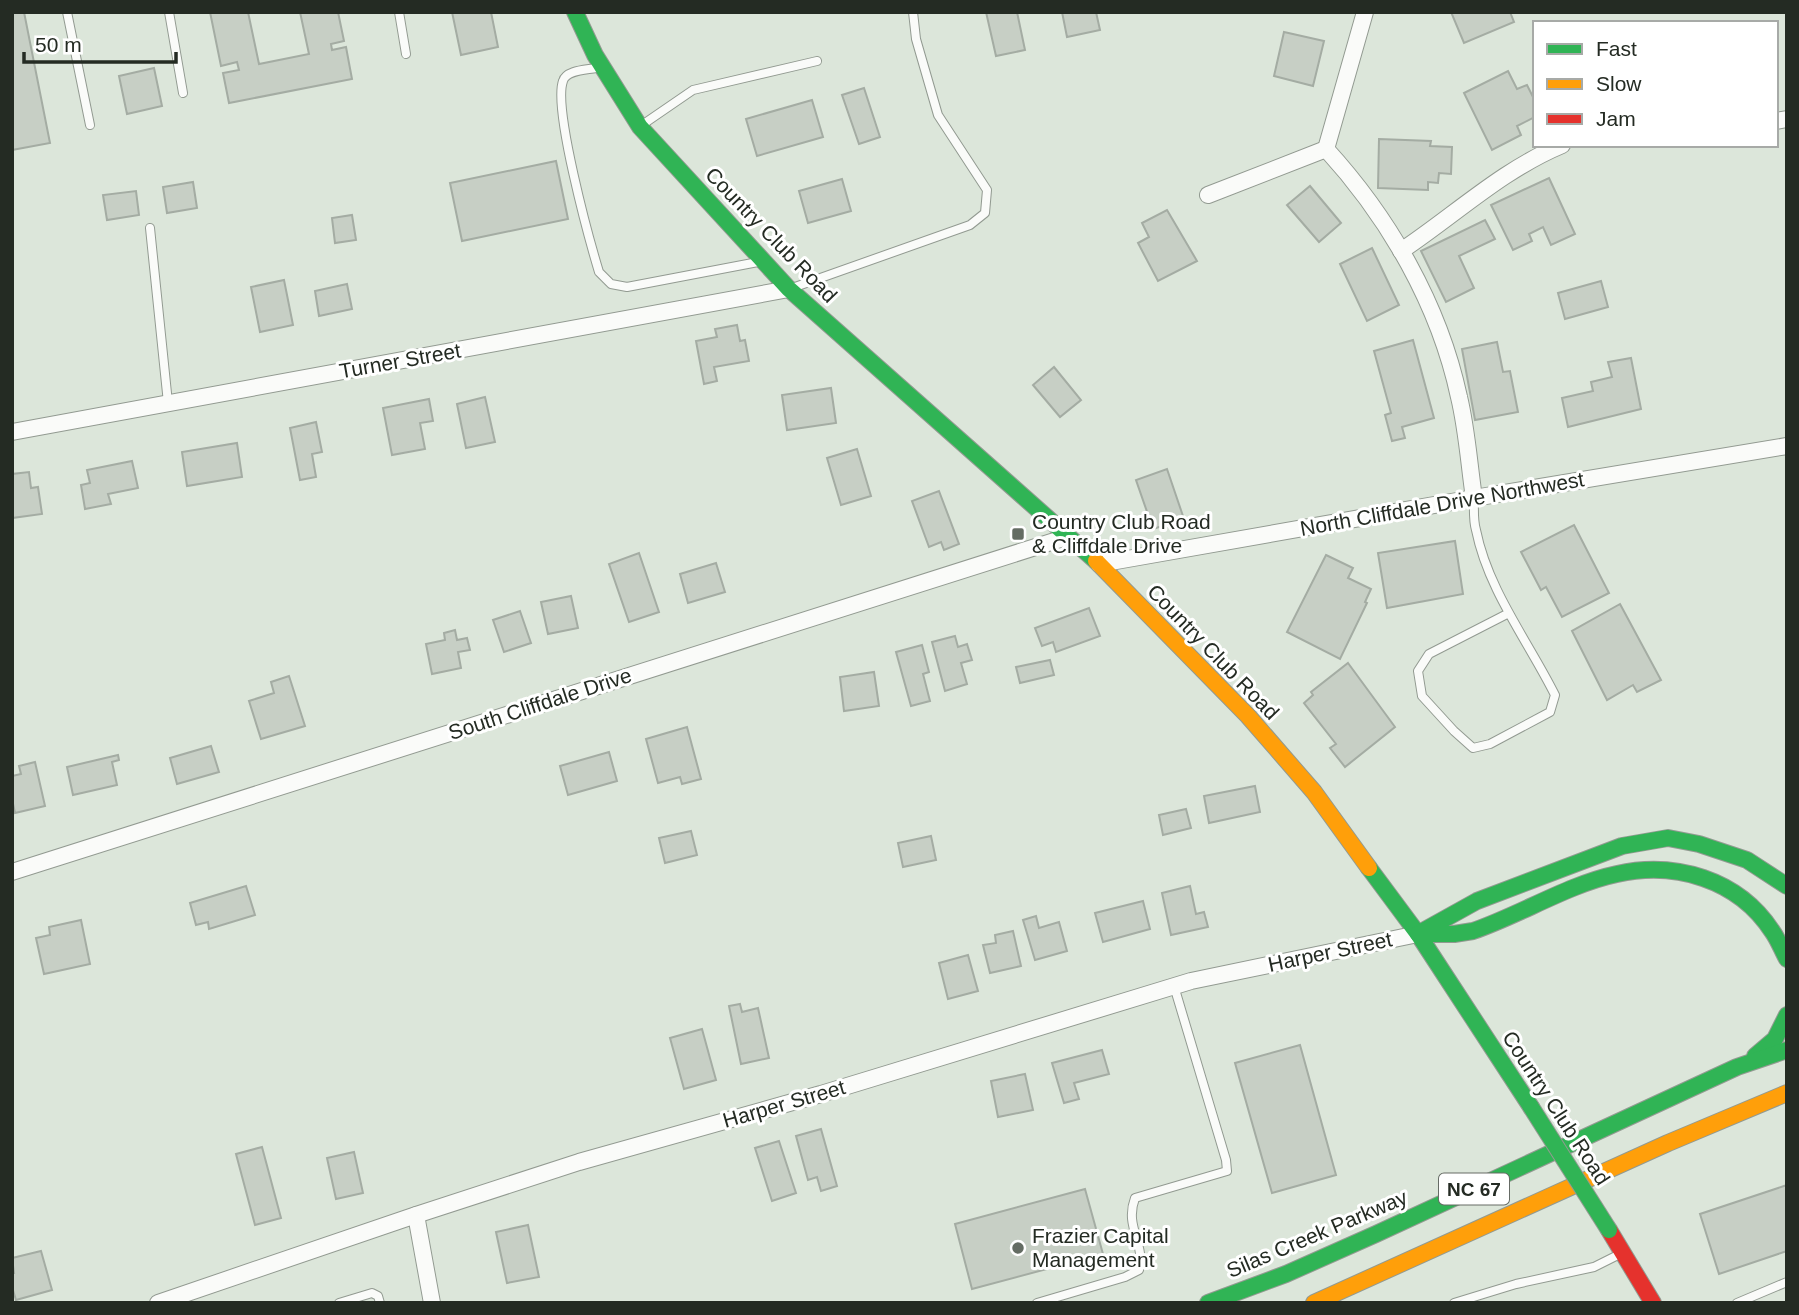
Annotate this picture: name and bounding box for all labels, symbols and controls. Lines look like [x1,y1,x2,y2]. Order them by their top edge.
scale bar [24,21,177,65]
legend [1533,21,1778,147]
text: 50 m [35,33,82,56]
text: Fast [1596,37,1637,60]
text: Slow [1596,72,1642,95]
text: Jam [1596,107,1636,130]
street label: Country Club Road [701,162,842,307]
street label: Turner Street [337,338,463,383]
street label: North Cliffdale Drive Northwest [1298,467,1586,540]
place label: Country Club Road & Cliffdale Drive [1032,510,1211,557]
marker: Country Club Road & Cliffdale Drive [1010,526,1026,542]
street label: Country Club Road [1143,579,1284,724]
street label: South Cliffdale Drive [445,663,634,744]
street label: Harper Street [1266,927,1394,976]
street label: Country Club Road [1498,1027,1615,1189]
street label: Harper Street [720,1075,848,1132]
road number: NC 67 [1439,1174,1509,1204]
street label: Silas Creek Parkway [1223,1185,1411,1282]
place label: Frazier Capital Management [1032,1224,1169,1271]
marker: Frazier Capital Management [1010,1240,1026,1256]

